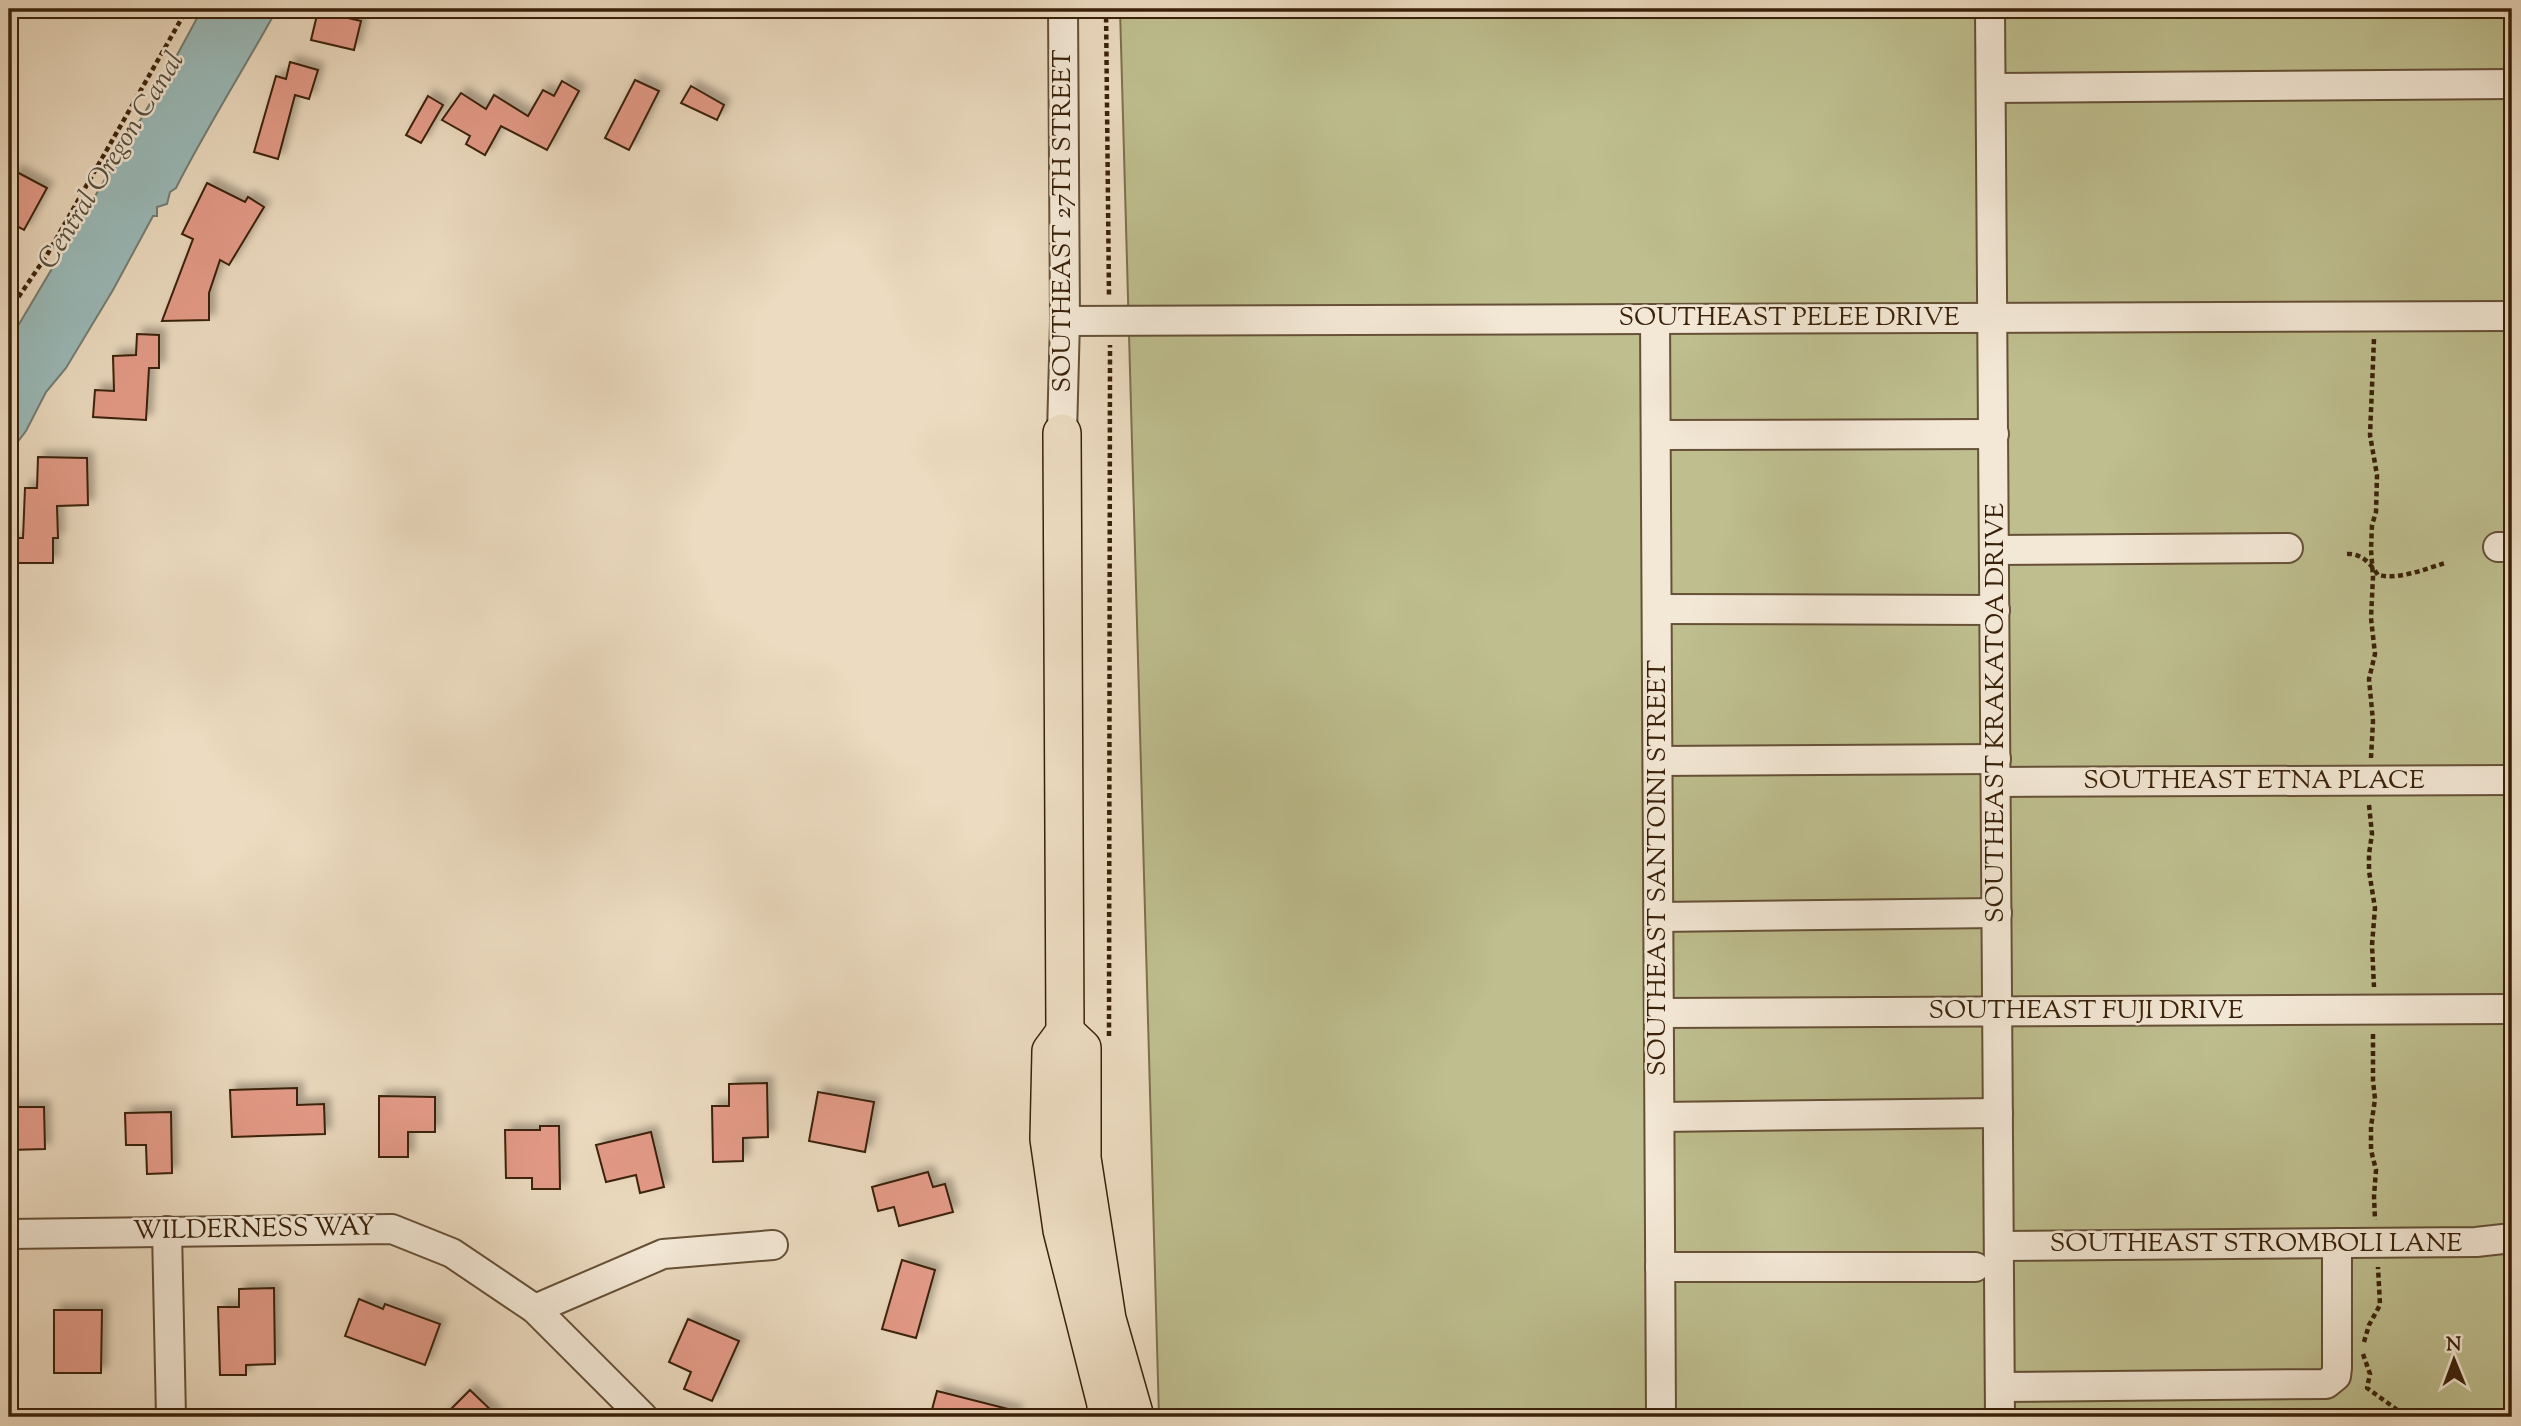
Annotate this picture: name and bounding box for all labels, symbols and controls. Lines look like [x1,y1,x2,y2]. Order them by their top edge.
water label: Central Oregon Canal [29,44,195,278]
street label: SOUTHEAST 27TH STREET [1045,50,1082,392]
street label: SOUTHEAST PELEE DRIVE [1619,300,1960,337]
street label: SOUTHEAST KRAKATOA DRIVE [1978,503,2015,923]
street label: SOUTHEAST SANTOINI STREET [1640,660,1677,1076]
street label: SOUTHEAST ETNA PLACE [2083,763,2425,800]
street label: SOUTHEAST FUJI DRIVE [1928,993,2244,1030]
street label: WILDERNESS WAY [133,1209,375,1251]
street label: SOUTHEAST STROMBOLI LANE [2050,1226,2462,1263]
north arrow [2420,1324,2490,1394]
text: N [2446,1332,2462,1359]

